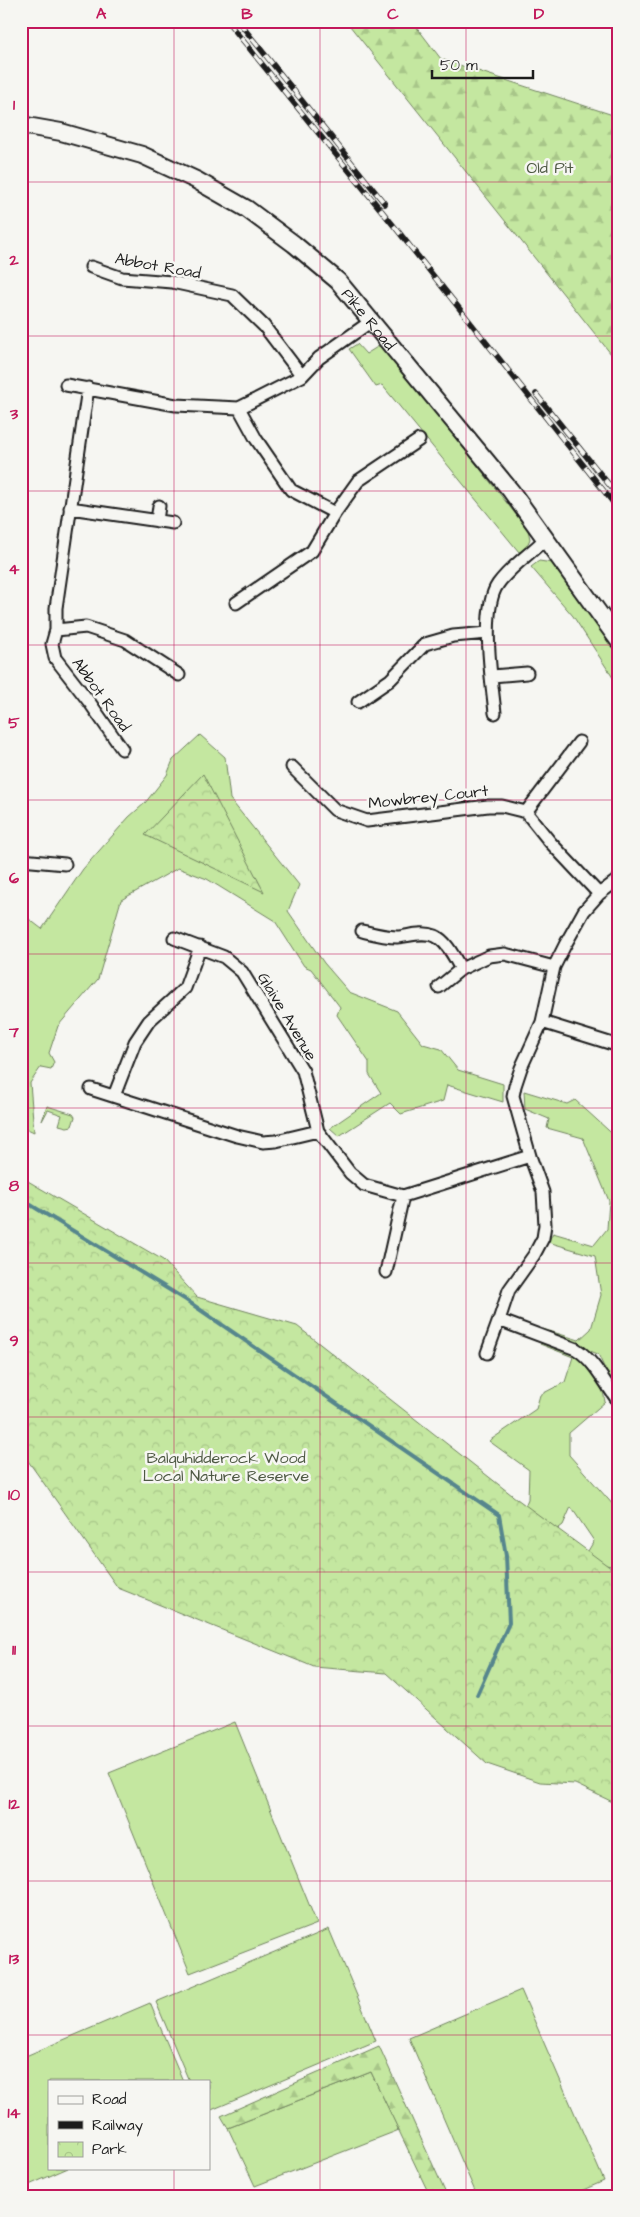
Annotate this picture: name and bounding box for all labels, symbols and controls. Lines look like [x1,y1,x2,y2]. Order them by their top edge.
text: A [96,3,107,25]
text: B [241,3,253,25]
text: C [387,3,399,25]
text: D [534,3,545,25]
scale bar [432,48,534,80]
text: 50 m [440,55,478,76]
text: 1 [13,94,16,116]
park label: Old Pit [527,157,574,179]
street label: Abbot Road [113,248,202,284]
text: 2 [8,249,19,271]
street label: Pike Road [336,284,400,355]
text: 3 [9,403,19,425]
text: 4 [9,558,20,580]
street label: Abbot Road [67,653,136,736]
text: 5 [8,712,20,734]
street label: Mowbrey Court [367,780,490,815]
text: 6 [9,867,19,889]
street label: Glaive Avenue [252,968,322,1065]
text: 7 [8,1021,19,1043]
text: 8 [9,1175,20,1197]
text: 9 [9,1330,19,1352]
park label: Balquhidderock Wood Local Nature Reserve [143,1447,310,1487]
text: 10 [8,1484,20,1506]
text: 11 [12,1639,17,1661]
text: 12 [8,1793,20,1815]
text: 13 [9,1948,20,1970]
legend [48,2080,210,2170]
text: Road [92,2089,127,2110]
text: 14 [8,2102,21,2124]
text: Railway [92,2115,143,2137]
text: Park [92,2139,127,2160]

